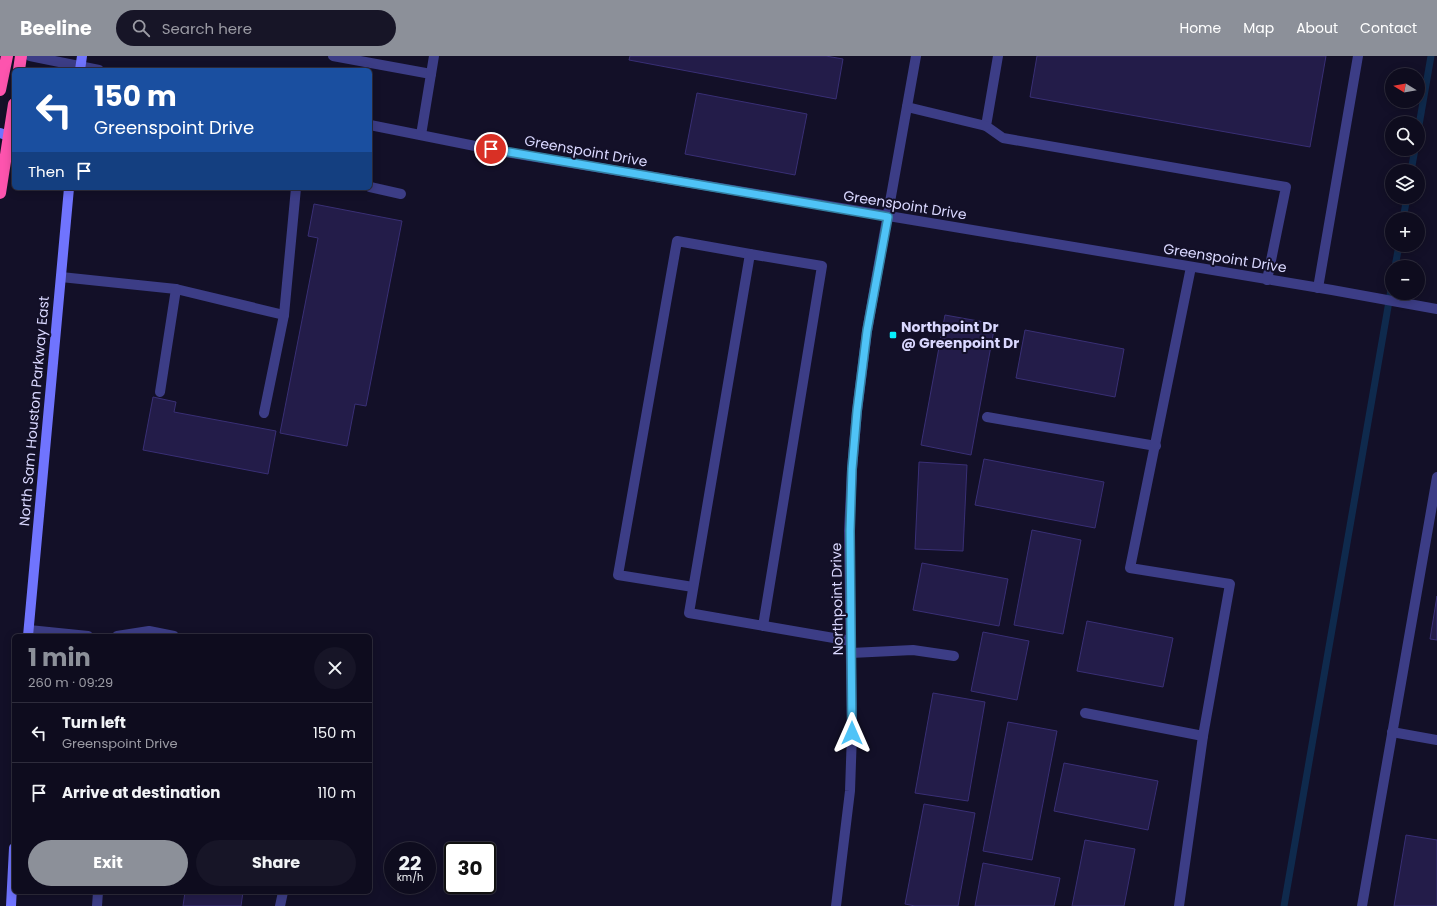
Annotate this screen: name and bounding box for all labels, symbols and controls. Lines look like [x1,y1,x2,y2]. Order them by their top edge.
search box [116,10,396,46]
text: Beeline [20,15,92,42]
icon: search [130,17,152,39]
text: Search here [162,18,252,39]
text: Home [1179,18,1221,38]
text: Map [1243,18,1274,38]
text: About [1296,18,1338,38]
text: Contact [1360,18,1417,38]
north arrow [1385,68,1425,108]
map controls [1385,68,1425,300]
text: 150 m [94,77,177,116]
icon: left [28,84,80,136]
text: Greenspoint Drive [94,115,254,140]
button: search [1385,116,1425,156]
street label: Greenspoint Drive [523,130,649,172]
pin [474,132,508,166]
icon: arrive [480,138,502,160]
icon: arrive [73,160,95,182]
text: Then [28,161,65,182]
button: layers [1385,164,1425,204]
street label: Greenspoint Drive [842,185,968,225]
button: + [1385,212,1425,252]
street label: Greenspoint Drive [1162,238,1288,278]
button: − [1385,260,1425,300]
street label: North Sam Houston Parkway East [14,295,54,527]
place label: Northpoint Dr @ Greenpoint Dr [901,317,1019,353]
marker: Northpoint Dr @ Greenpoint Dr [888,330,898,340]
street label: Northpoint Drive [826,542,848,656]
text: 1 min [28,641,91,674]
button: close [314,647,356,689]
text: 260 m · 09:29 [28,673,113,692]
text: Turn left [62,712,126,733]
position arrow [831,712,873,754]
icon: left [28,722,50,744]
text: 150 m [313,722,356,743]
text: Greenspoint Drive [62,734,178,753]
icon: arrive [28,782,50,804]
text: Arrive at destination [62,782,220,803]
text: 110 m [318,782,356,803]
button: Exit [28,840,188,886]
button: Share [196,840,356,886]
speed limit sign: 30 [444,842,496,894]
text: 22 [399,849,421,877]
text: km/h [397,870,423,885]

